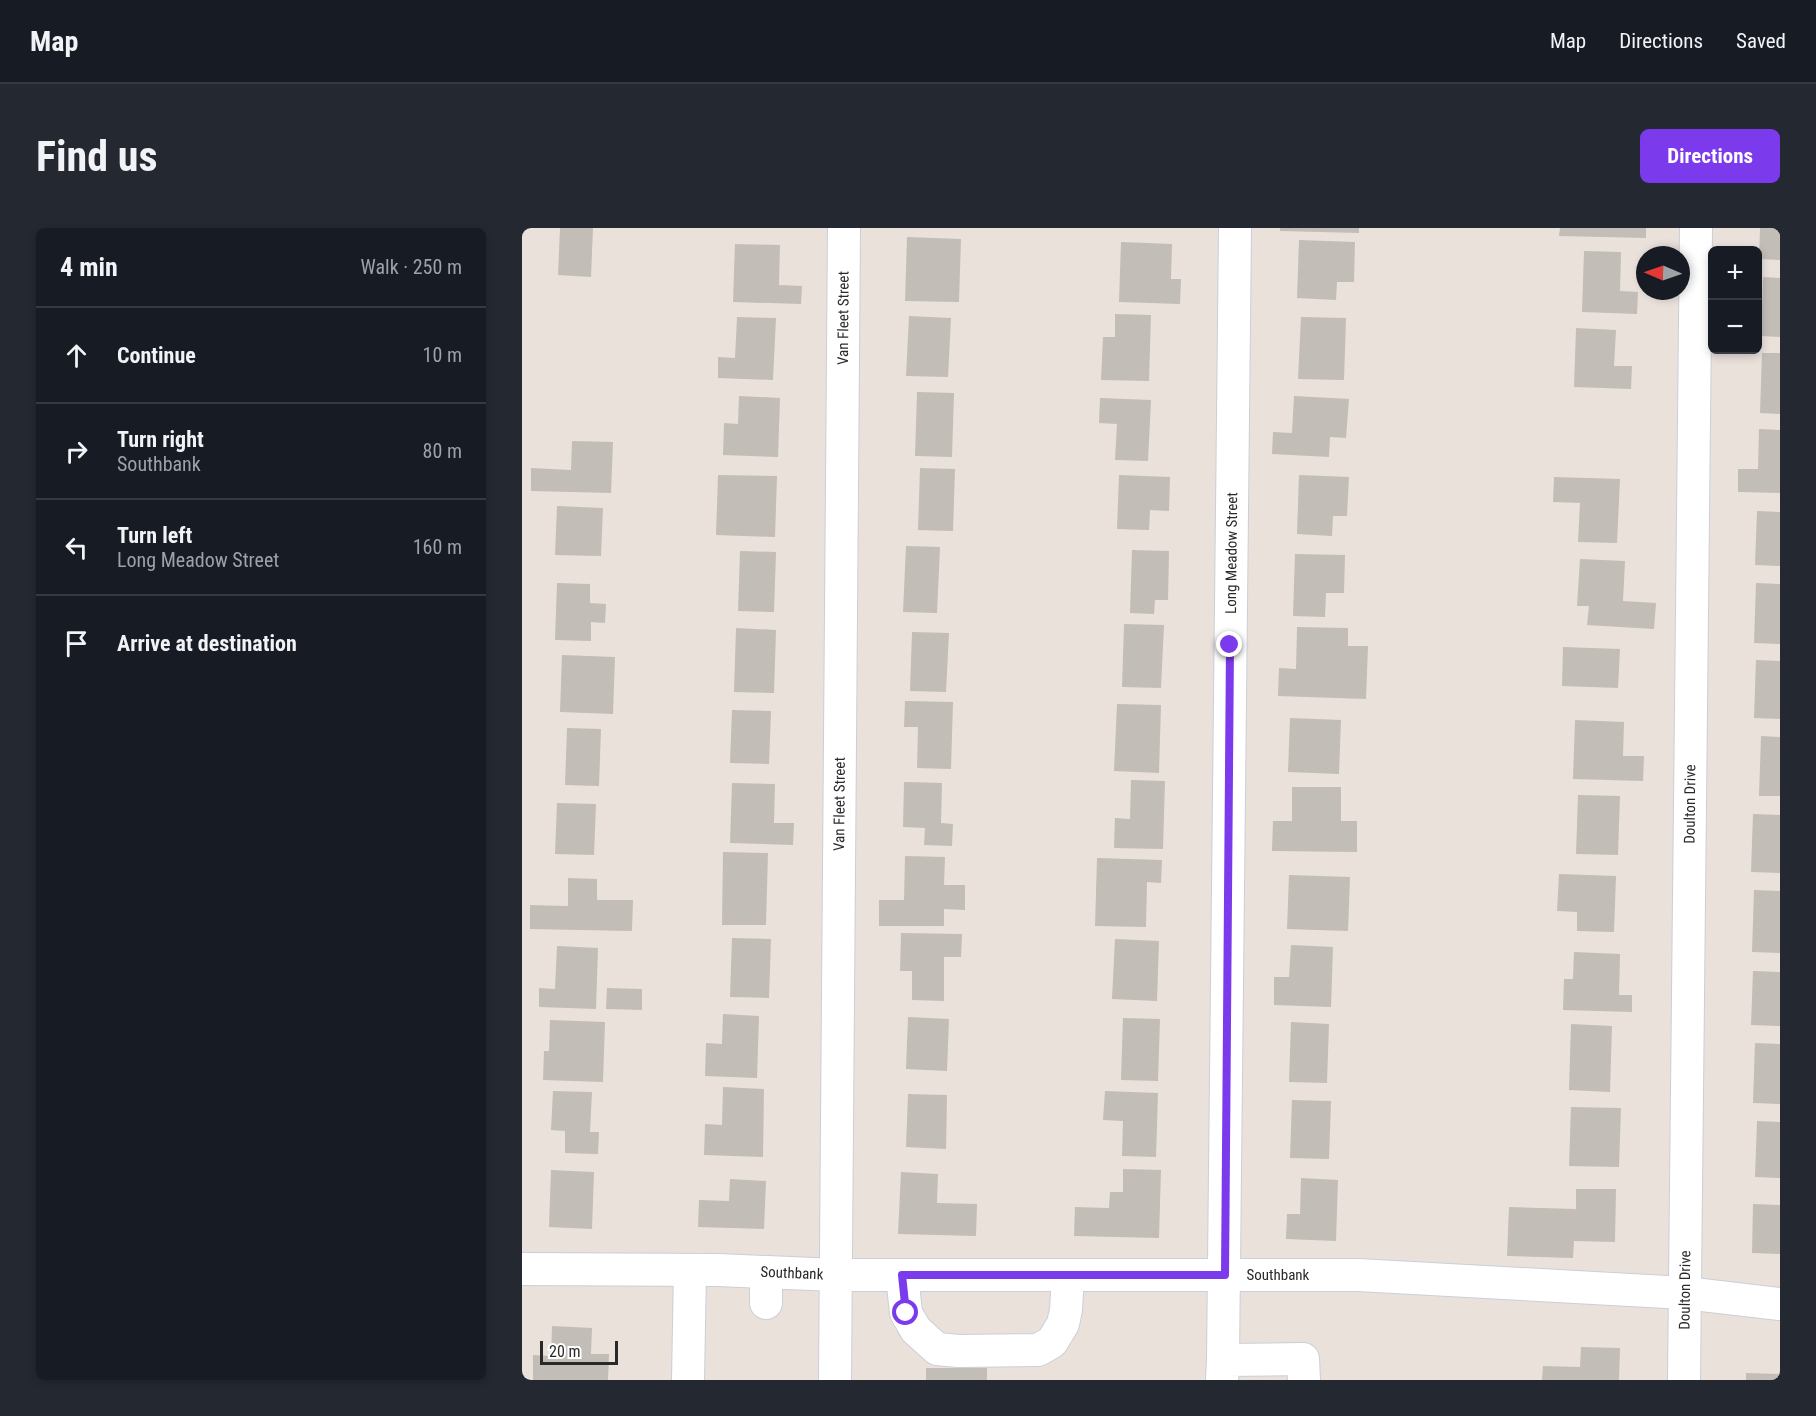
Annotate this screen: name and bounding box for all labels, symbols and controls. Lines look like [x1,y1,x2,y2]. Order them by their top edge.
text: Map [30,25,78,58]
text: Map [1550,29,1586,53]
text: Directions [1619,29,1703,53]
text: Saved [1736,29,1786,53]
button: Directions [1640,129,1780,183]
text: Find us [36,132,157,181]
north arrow [1636,246,1690,300]
map controls [1708,246,1762,354]
button: + [1708,246,1762,300]
text: 4 min [60,252,118,282]
text: Walk · 250 m [361,255,462,279]
street label: Van Fleet Street [834,271,853,365]
button: − [1708,300,1762,354]
icon: ahead [60,339,93,372]
text: Continue [117,343,196,368]
text: 10 m [423,343,462,367]
text: Turn right [117,427,204,452]
icon: right [60,435,93,468]
text: 80 m [423,439,462,463]
text: Southbank [117,452,201,476]
street label: Long Meadow Street [1222,492,1241,614]
text: Turn left [117,523,192,548]
icon: left [60,531,93,564]
text: 160 m [413,535,462,559]
text: Long Meadow Street [117,548,279,572]
icon: arrive [60,627,93,660]
text: Arrive at destination [117,631,297,656]
route end [1216,631,1242,657]
street label: Van Fleet Street [830,757,849,851]
street label: Doulton Drive [1681,764,1699,844]
street label: Doulton Drive [1676,1250,1694,1330]
street label: Southbank [760,1263,824,1283]
street label: Southbank [1246,1266,1310,1284]
route start [892,1299,918,1325]
scale bar [540,1338,618,1366]
text: 20 m [549,1342,581,1361]

